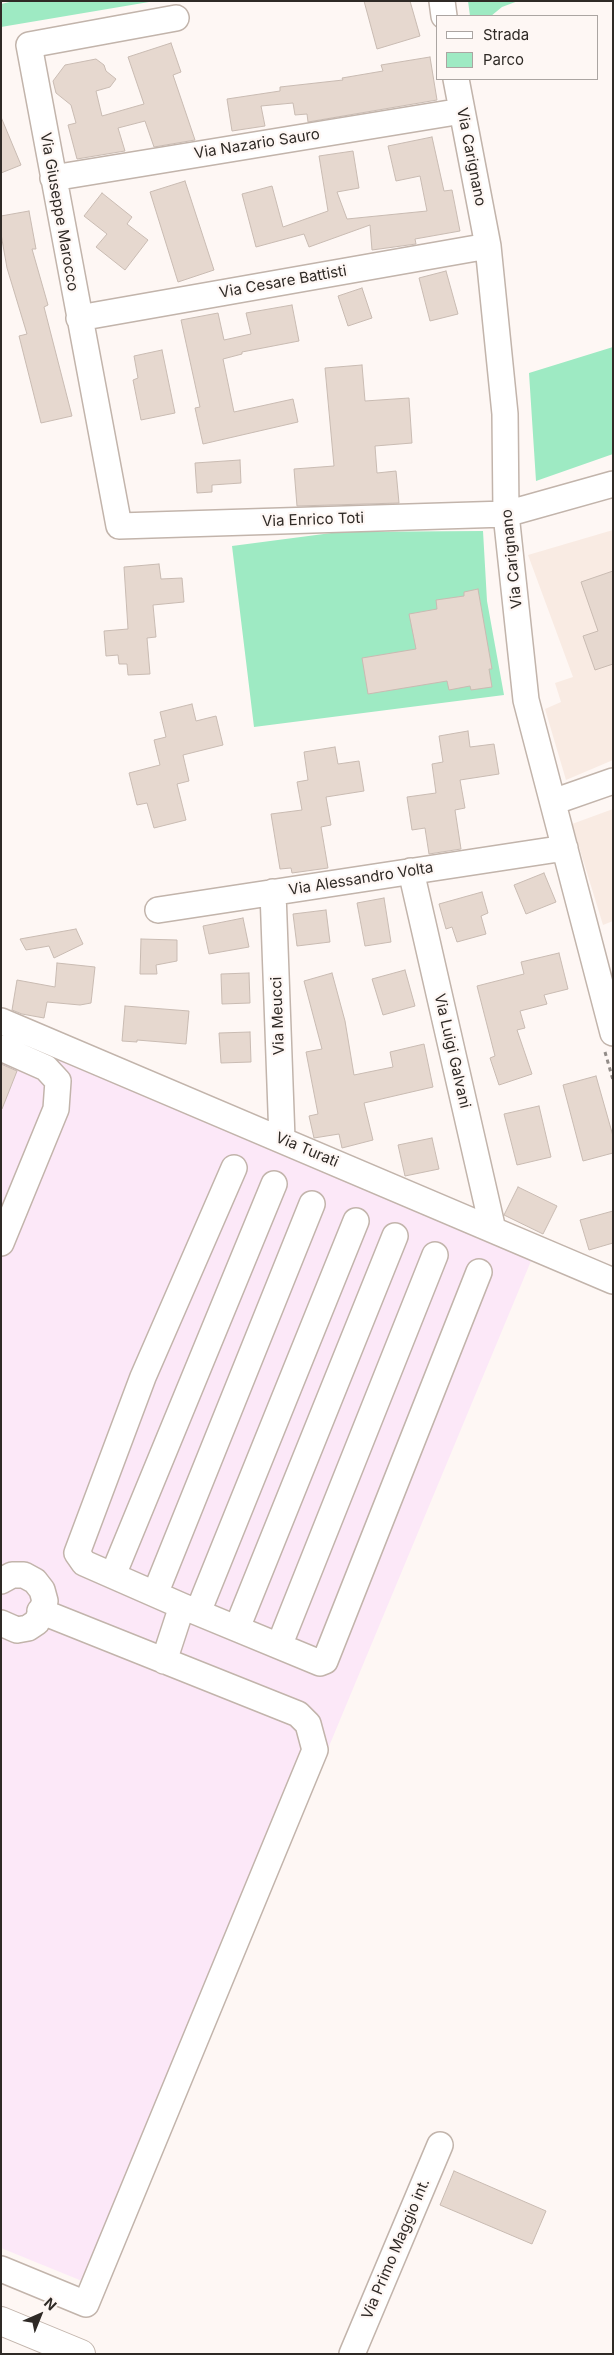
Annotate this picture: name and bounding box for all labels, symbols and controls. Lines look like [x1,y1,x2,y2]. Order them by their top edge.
legend [436,15,599,80]
text: Strada [483,25,529,44]
text: Parco [483,50,524,69]
street label: Via Carignano [453,106,489,208]
street label: Via Nazario Sauro [193,125,321,163]
street label: Via Giuseppe Marocco [36,131,82,293]
street label: Via Cesare Battisti [218,262,348,302]
street label: Via Carignano [498,508,526,610]
street label: Via Enrico Toti [262,509,364,531]
street label: Via Alessandro Volta [287,859,435,899]
street label: Via Meucci [268,976,288,1056]
street label: Via Luigi Galvani [430,992,474,1110]
street label: Via Turati [273,1129,341,1171]
street label: Via Primo Maggio int. [358,2176,434,2322]
north arrow [15,2290,65,2340]
text: N [41,2294,61,2314]

